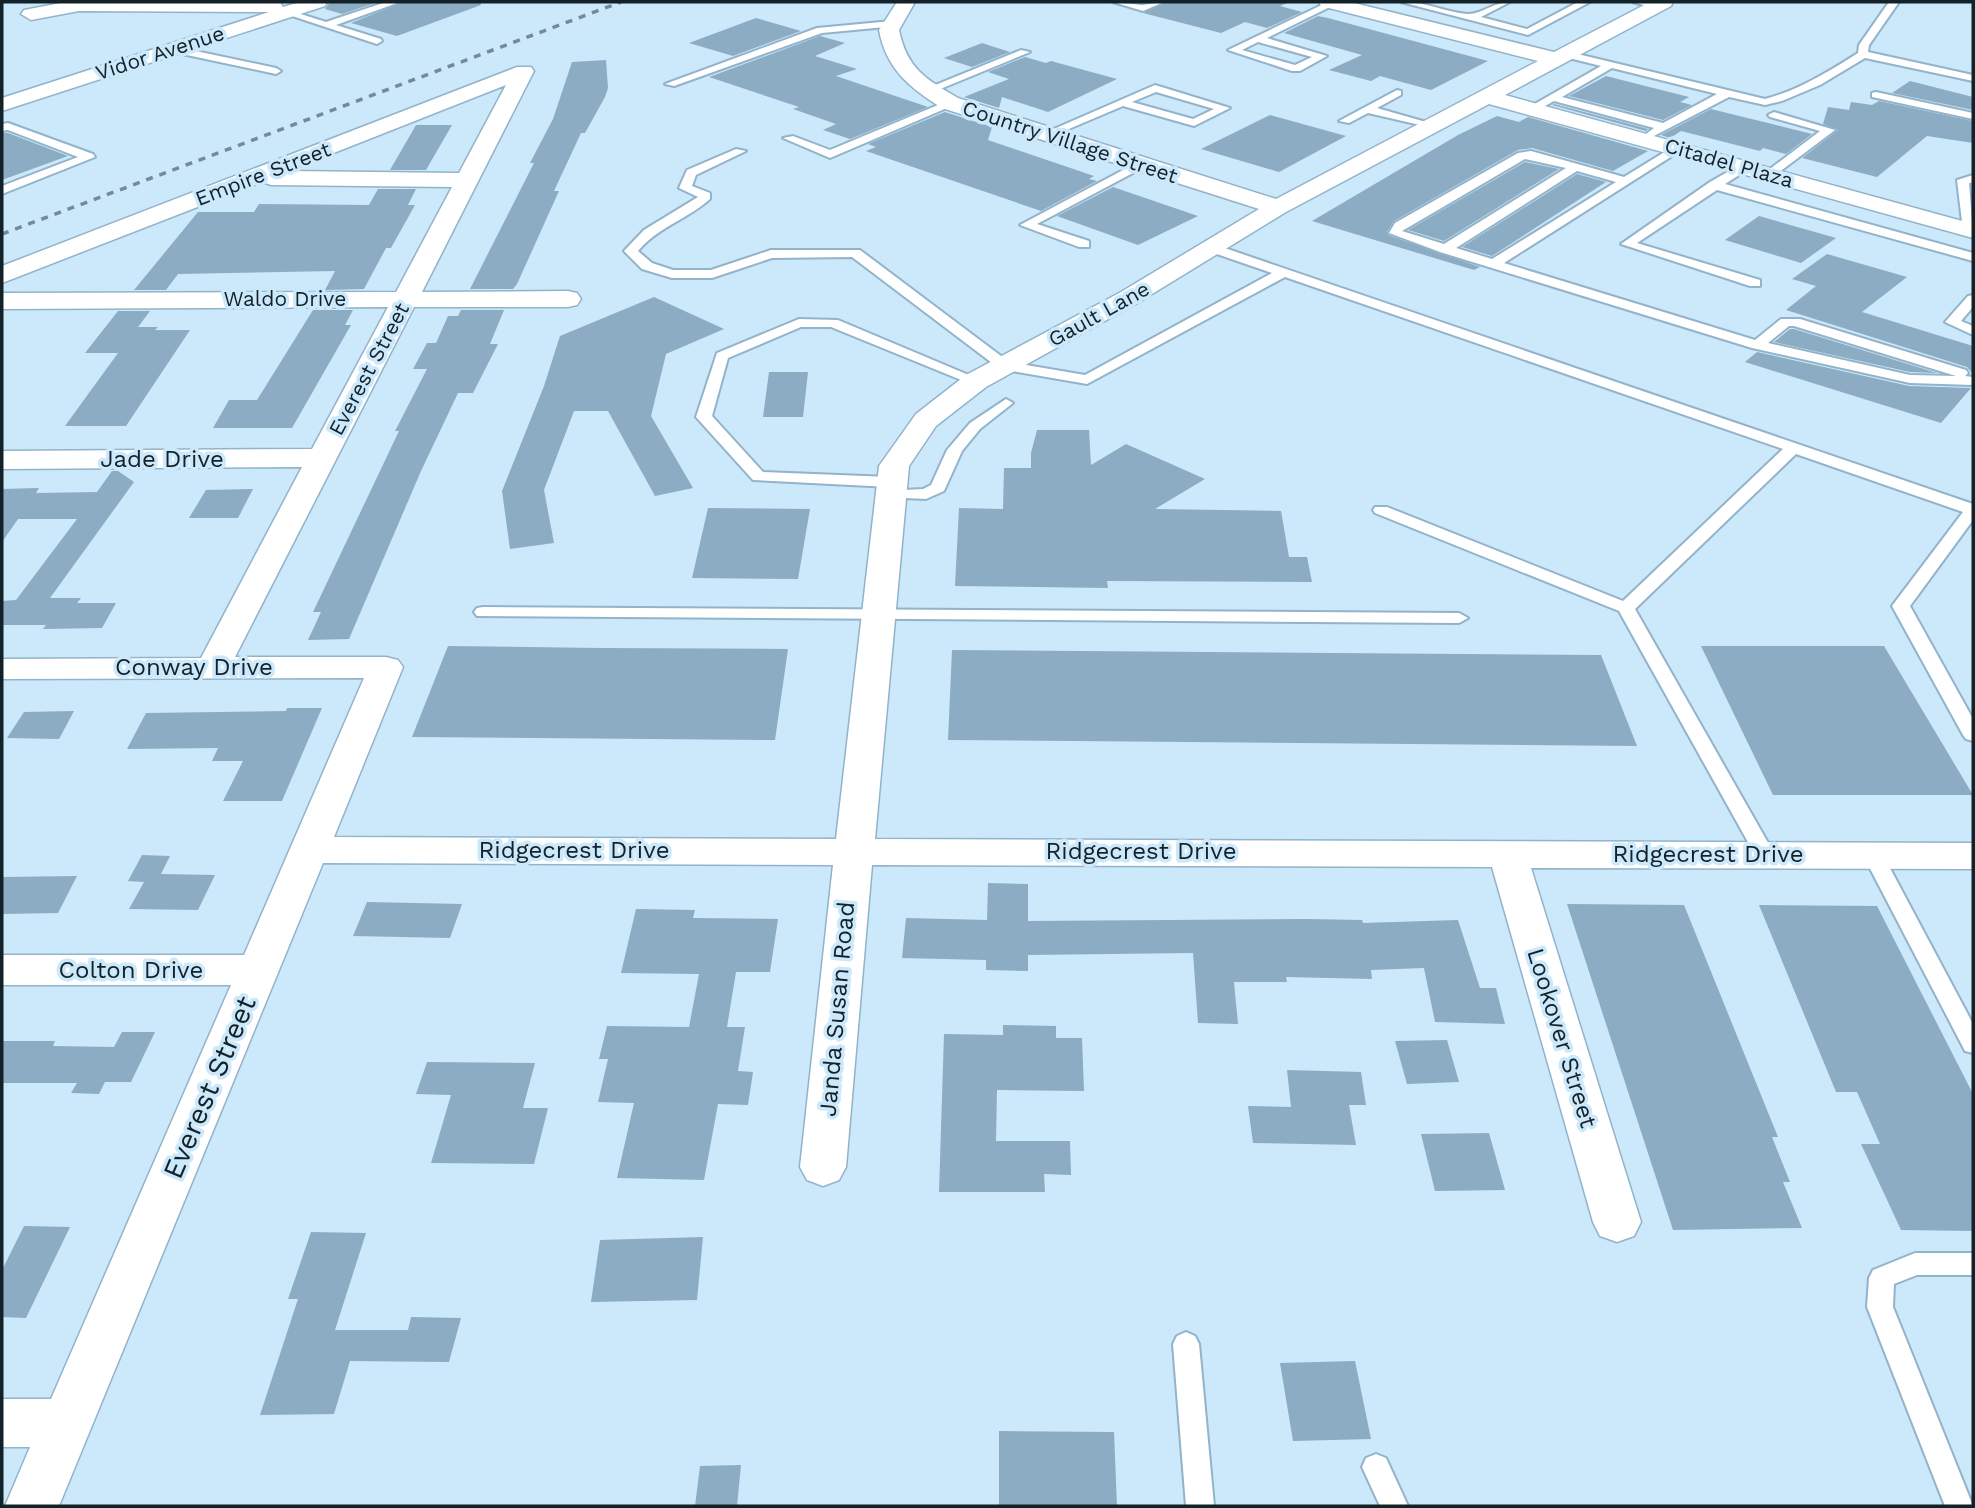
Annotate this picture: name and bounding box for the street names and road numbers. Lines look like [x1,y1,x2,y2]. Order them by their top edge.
street label: Vidor Avenue [92,20,227,85]
street label: Country Village Street [960,95,1181,188]
street label: Citadel Plaza [1662,132,1797,193]
street label: Empire Street [192,136,334,211]
street label: Gault Lane [1044,276,1154,352]
street label: Waldo Drive [224,286,346,311]
street label: Everest Street [323,298,414,439]
street label: Jade Drive [100,445,224,473]
street label: Conway Drive [115,653,273,681]
street label: Ridgecrest Drive [478,836,670,864]
street label: Ridgecrest Drive [1045,837,1237,865]
street label: Ridgecrest Drive [1612,840,1804,868]
street label: Janda Susan Road [814,900,860,1118]
street label: Lookover Street [1521,945,1603,1131]
street label: Colton Drive [59,956,203,984]
street label: Everest Street [156,991,263,1183]

